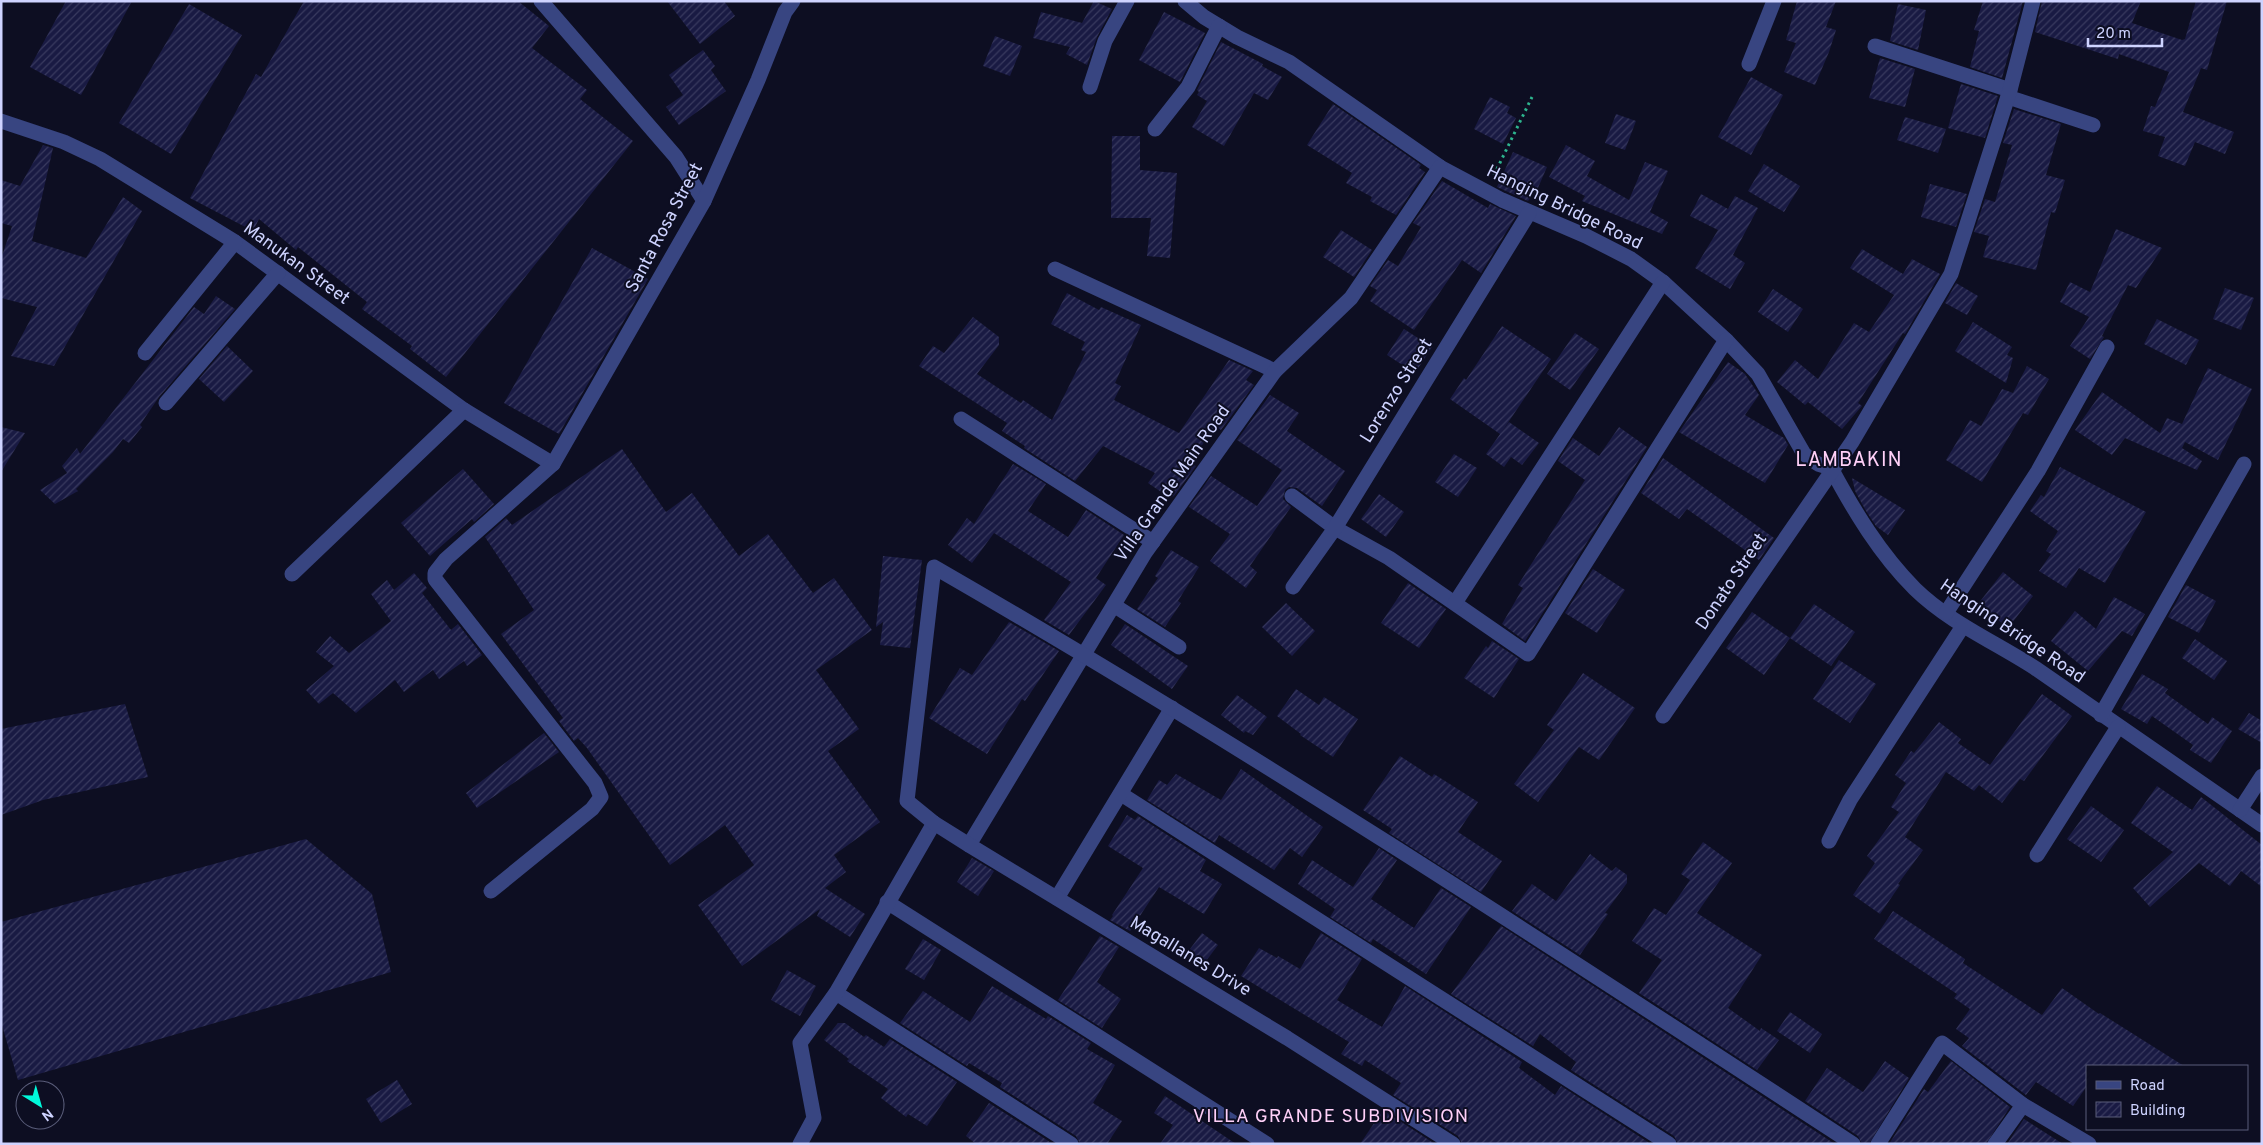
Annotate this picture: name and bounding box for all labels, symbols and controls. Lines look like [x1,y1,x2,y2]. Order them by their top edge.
scale bar [2088,15,2162,47]
text: 20 m [2096,25,2131,44]
street label: Santa Rosa Street [621,159,709,297]
street label: Hanging Bridge Road [1482,160,1646,256]
street label: Manukan Street [238,217,354,311]
street label: Lorenzo Street [1356,334,1438,448]
street label: Villa Grande Main Road [1110,401,1236,567]
district label: LAMBAKIN [1795,448,1903,474]
street label: Donato Street [1691,529,1773,635]
street label: Hanging Bridge Road [1935,575,2089,689]
street label: Magallanes Drive [1125,912,1255,1002]
legend [2086,1065,2248,1130]
text: Road [2130,1077,2165,1096]
north arrow [15,1080,65,1130]
text: Building [2130,1102,2185,1121]
text: N [38,1104,56,1124]
district label: VILLA GRANDE SUBDIVISION [1193,1105,1469,1129]

